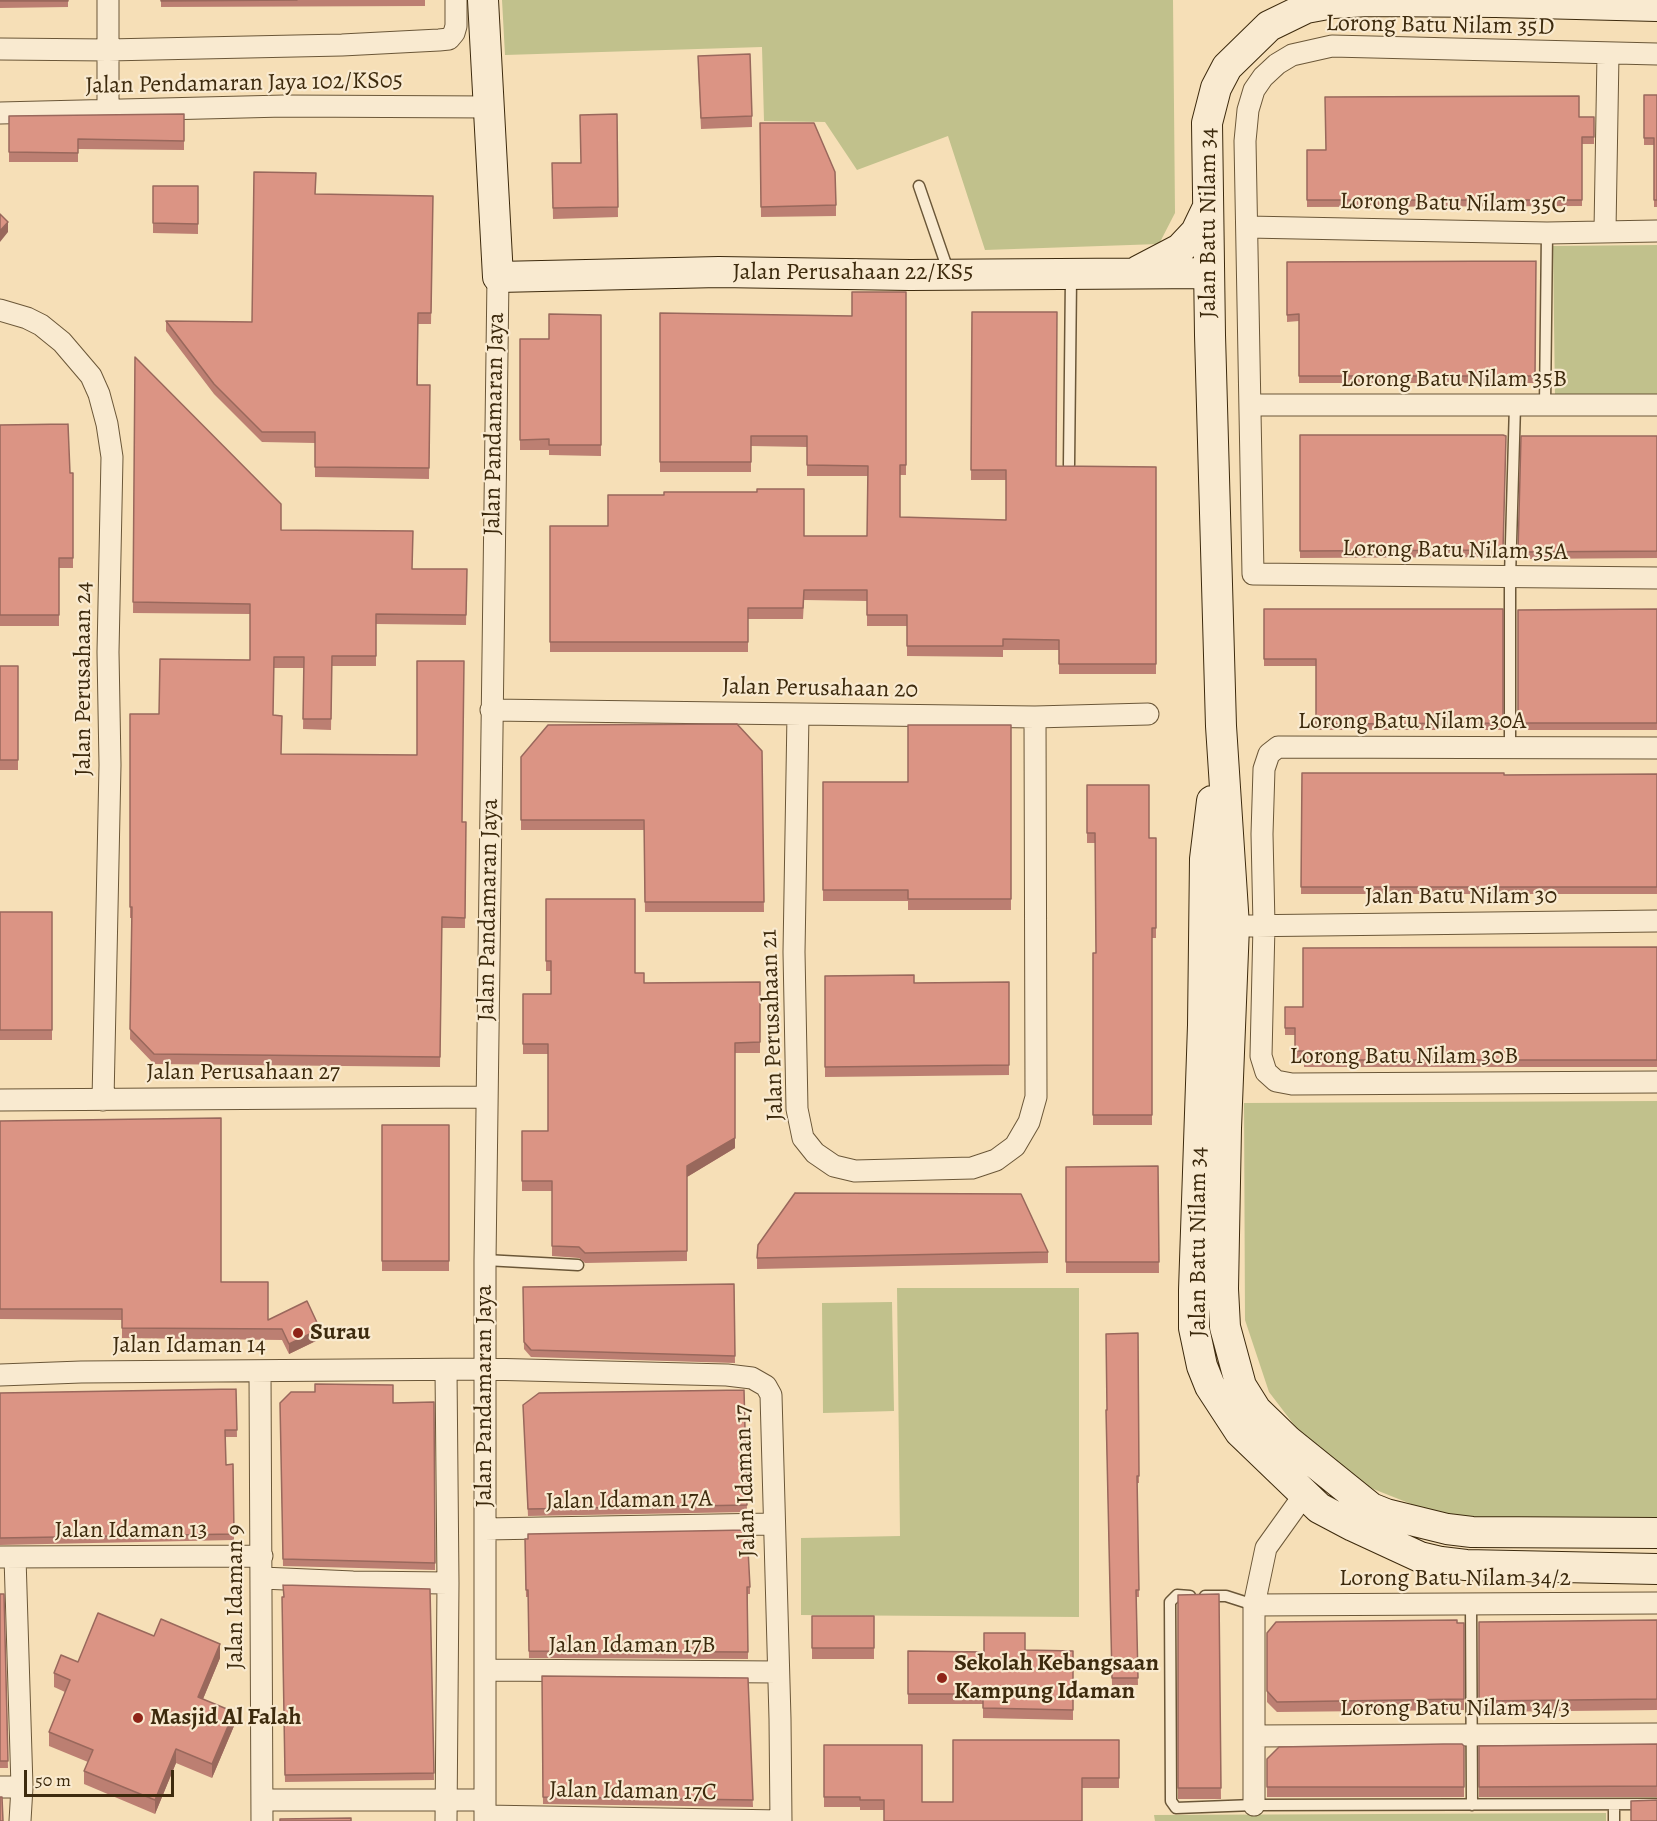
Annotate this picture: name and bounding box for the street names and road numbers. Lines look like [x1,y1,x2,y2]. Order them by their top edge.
street label: Lorong Batu Nilam 35D [1325,10,1555,42]
street label: Jalan Pendamaran Jaya 102/KS05 [85,67,403,101]
street label: Jalan Batu Nilam 34 [1195,128,1223,318]
street label: Lorong Batu Nilam 35C [1339,188,1567,220]
street label: Jalan Perusahaan 22/KS5 [732,259,974,287]
street label: Jalan Pandamaran Jaya [479,312,511,536]
street label: Lorong Batu Nilam 35B [1341,366,1567,394]
street label: Lorong Batu Nilam 35A [1342,535,1568,567]
street label: Jalan Perusahaan 24 [70,582,98,776]
street label: Jalan Perusahaan 20 [722,673,918,705]
street label: Lorong Batu Nilam 30A [1298,708,1526,736]
street label: Jalan Pandamaran Jaya [473,798,505,1022]
street label: Jalan Batu Nilam 30 [1365,883,1557,911]
street label: Jalan Perusahaan 21 [755,929,791,1121]
street label: Lorong Batu Nilam 30B [1290,1043,1518,1071]
street label: Jalan Perusahaan 27 [146,1059,340,1087]
street label: Jalan Batu Nilam 34 [1185,1147,1213,1337]
street label: Jalan Pandamaran Jaya [471,1285,499,1507]
street label: Jalan Idaman 14 [112,1332,266,1360]
street label: Jalan Idaman 17 [729,1404,763,1558]
street label: Jalan Idaman 17A [545,1485,713,1517]
street label: Jalan Idaman 13 [55,1517,207,1545]
street label: Jalan Idaman 9 [222,1524,250,1670]
street label: Lorong Batu Nilam 34/2 [1339,1565,1571,1593]
street label: Jalan Idaman 17B [548,1632,716,1660]
street label: Lorong Batu Nilam 34/3 [1340,1695,1570,1723]
street label: Jalan Idaman 17C [549,1776,717,1808]

